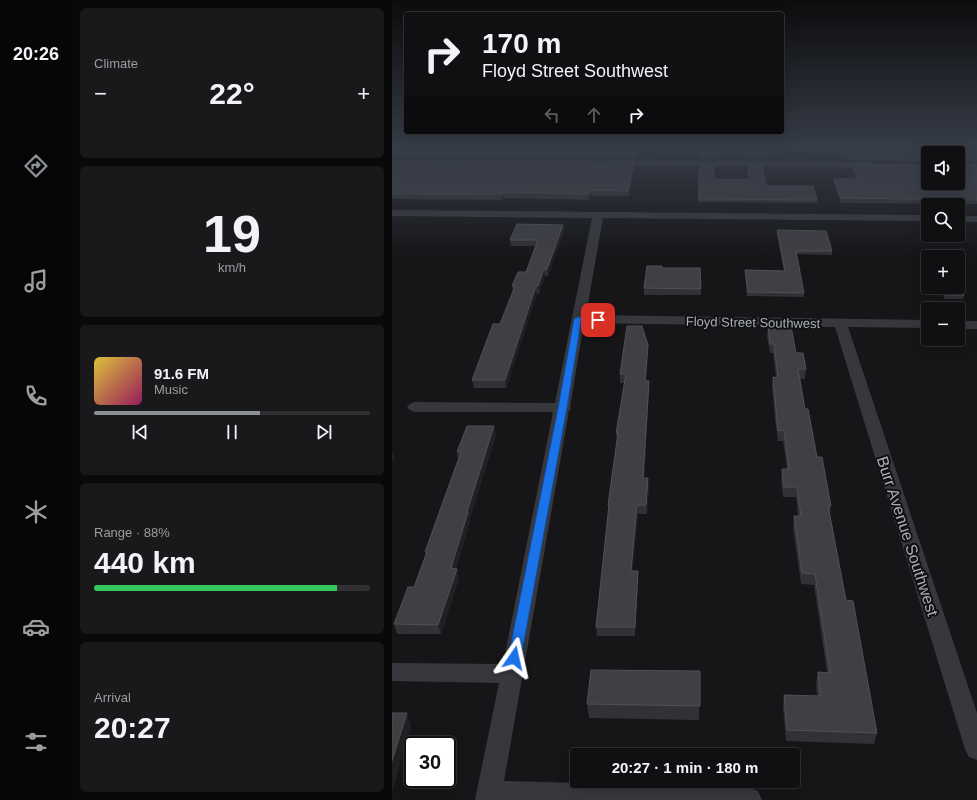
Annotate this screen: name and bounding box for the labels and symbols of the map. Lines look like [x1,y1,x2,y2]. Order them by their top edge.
pin [581,303,615,337]
street label: Floyd Street Southwest [686,314,821,331]
street label: Burr Avenue Southwest [874,454,942,619]
position arrow [493,637,535,679]
speed limit sign: 30 [404,736,456,788]

